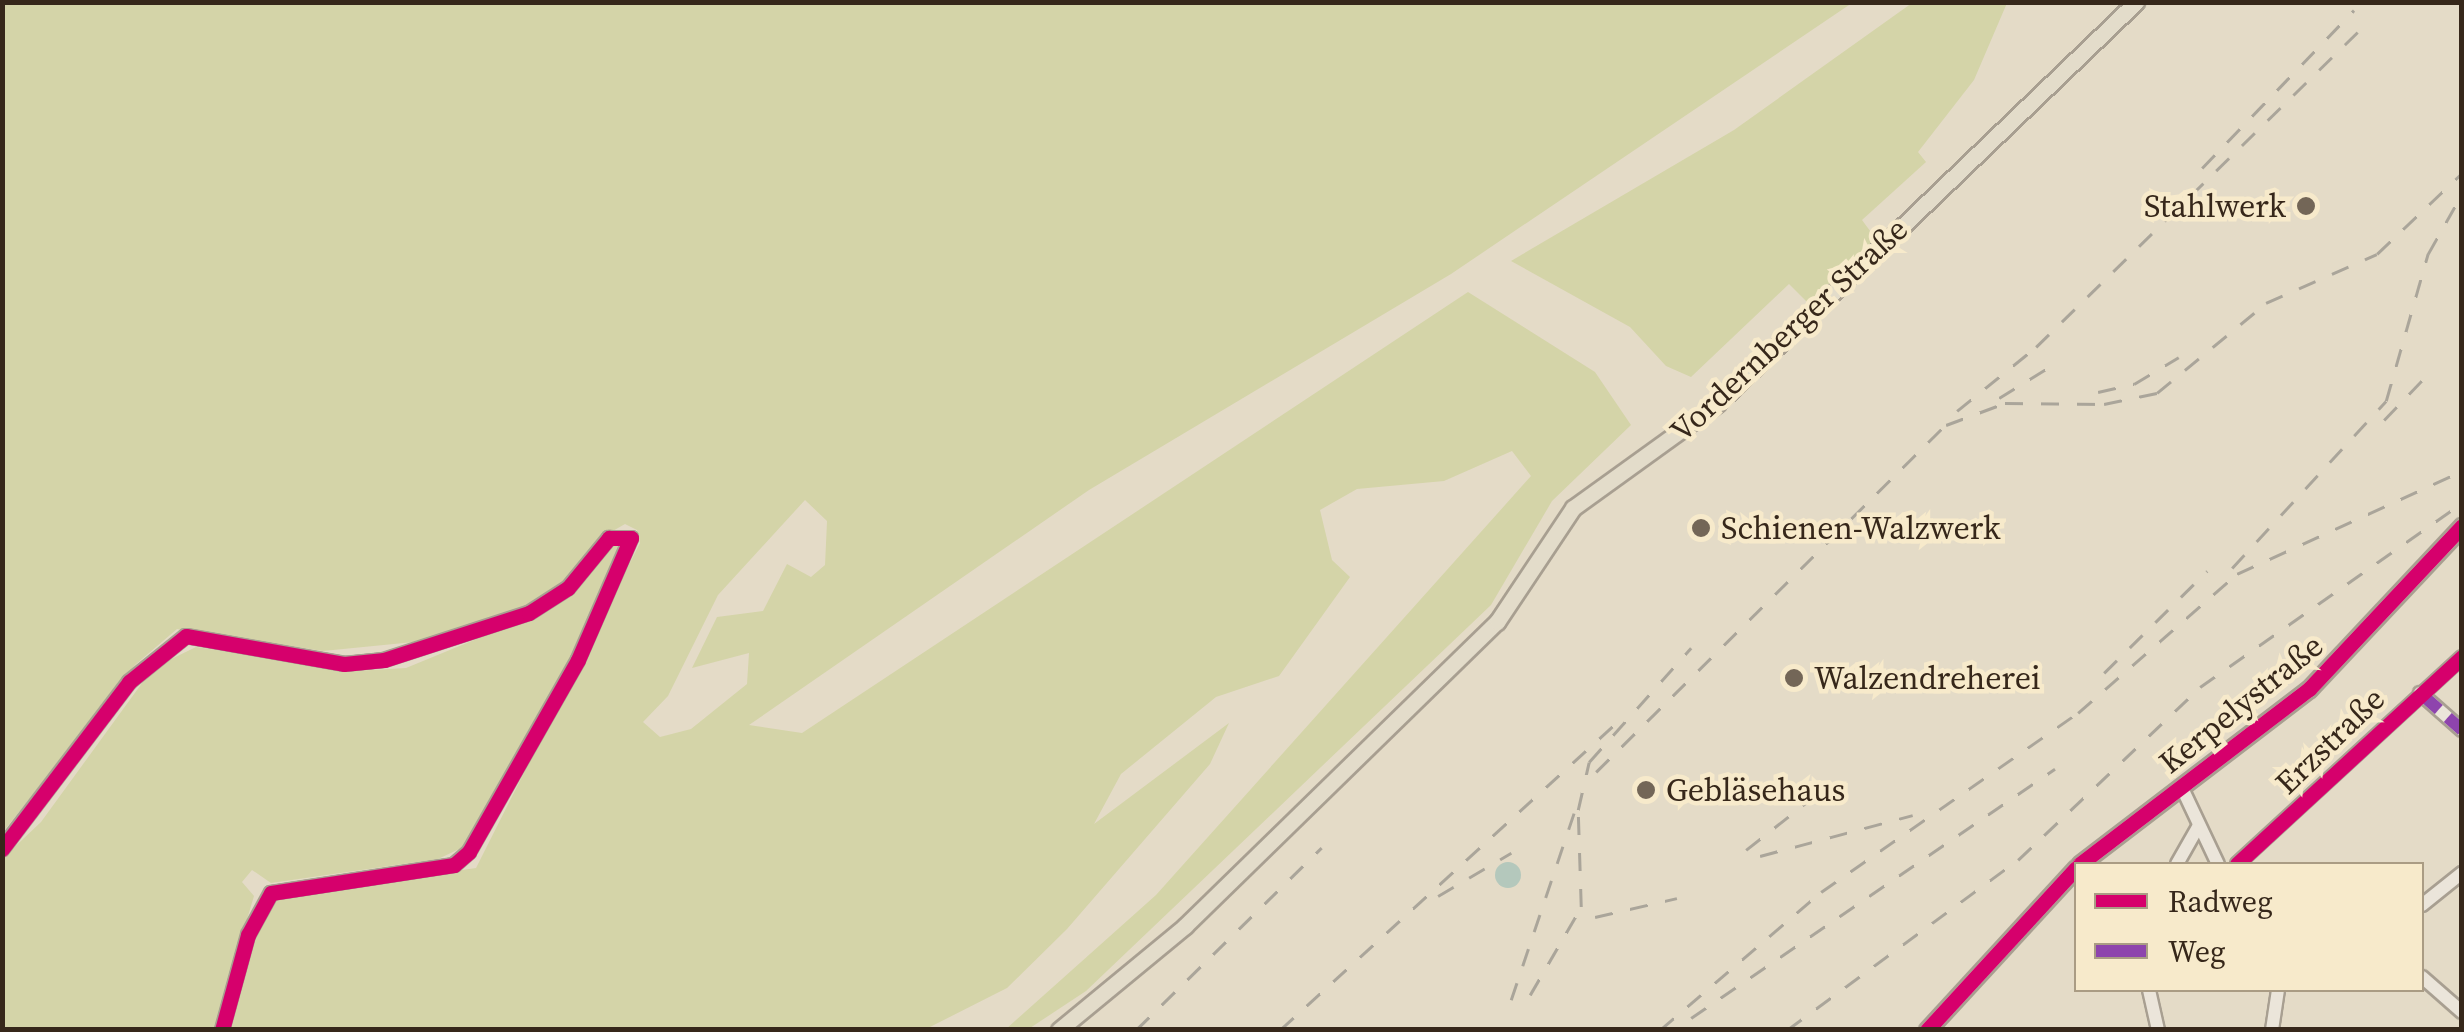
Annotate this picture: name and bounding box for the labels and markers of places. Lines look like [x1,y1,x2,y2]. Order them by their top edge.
place label: Stahlwerk [2144,187,2286,225]
marker: Stahlwerk [2295,195,2317,217]
place label: Schienen-Walzwerk [1721,509,2000,547]
marker: Schienen-Walzwerk [1690,517,1712,539]
place label: Walzendreherei [1814,659,2041,697]
marker: Walzendreherei [1783,667,1805,689]
place label: Gebläsehaus [1666,771,1845,809]
marker: Gebläsehaus [1635,779,1657,801]

